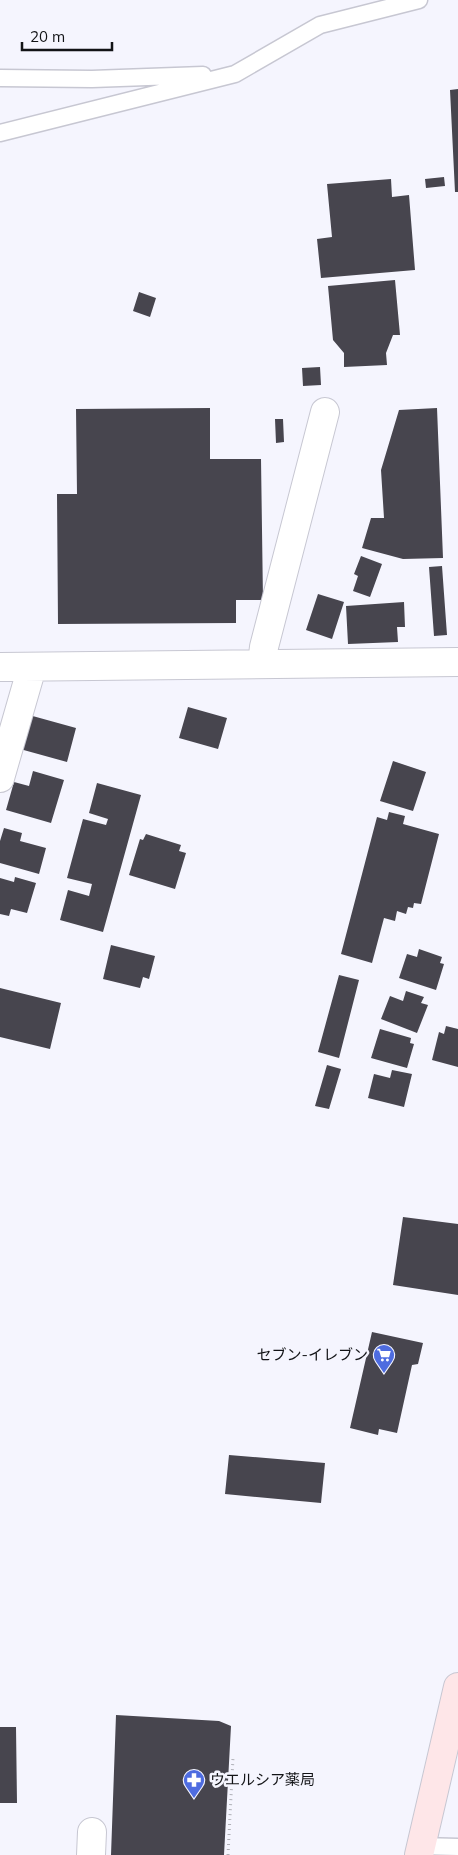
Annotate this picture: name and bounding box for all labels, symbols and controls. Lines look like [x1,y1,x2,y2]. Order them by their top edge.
scale bar [22,20,112,52]
text: 20 m [30,27,65,46]
supermarket icon: セブン-イレブン [372,1343,396,1374]
place label: セブン-イレブン [257,1345,368,1364]
pharmacy icon: ウエルシア薬局 [182,1768,206,1799]
place label: ウエルシア薬局 [210,1770,315,1789]

